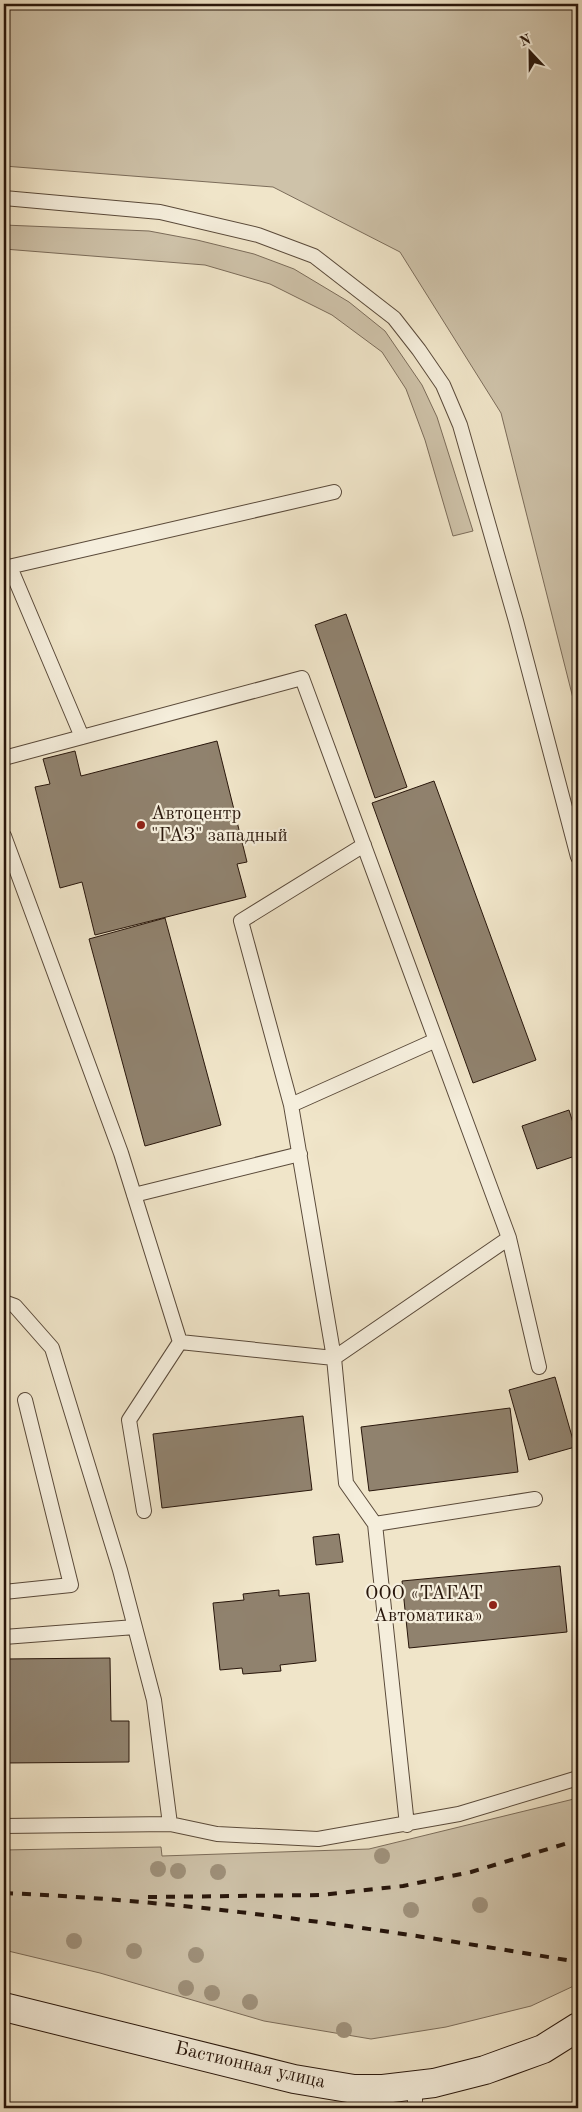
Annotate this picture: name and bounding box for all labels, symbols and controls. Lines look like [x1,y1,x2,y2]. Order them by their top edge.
north arrow [504,28,554,78]
text: N [518,32,533,49]
place label: Автоцентр "ГАЗ" западный [151,805,288,846]
marker: Автоцентр "ГАЗ" западный [135,819,147,831]
place label: ООО «ТАГАТ Автоматика» [365,1585,483,1626]
marker: ООО «ТАГАТ Автоматика» [487,1599,499,1611]
street label: Бастионная улица [173,2039,328,2093]

